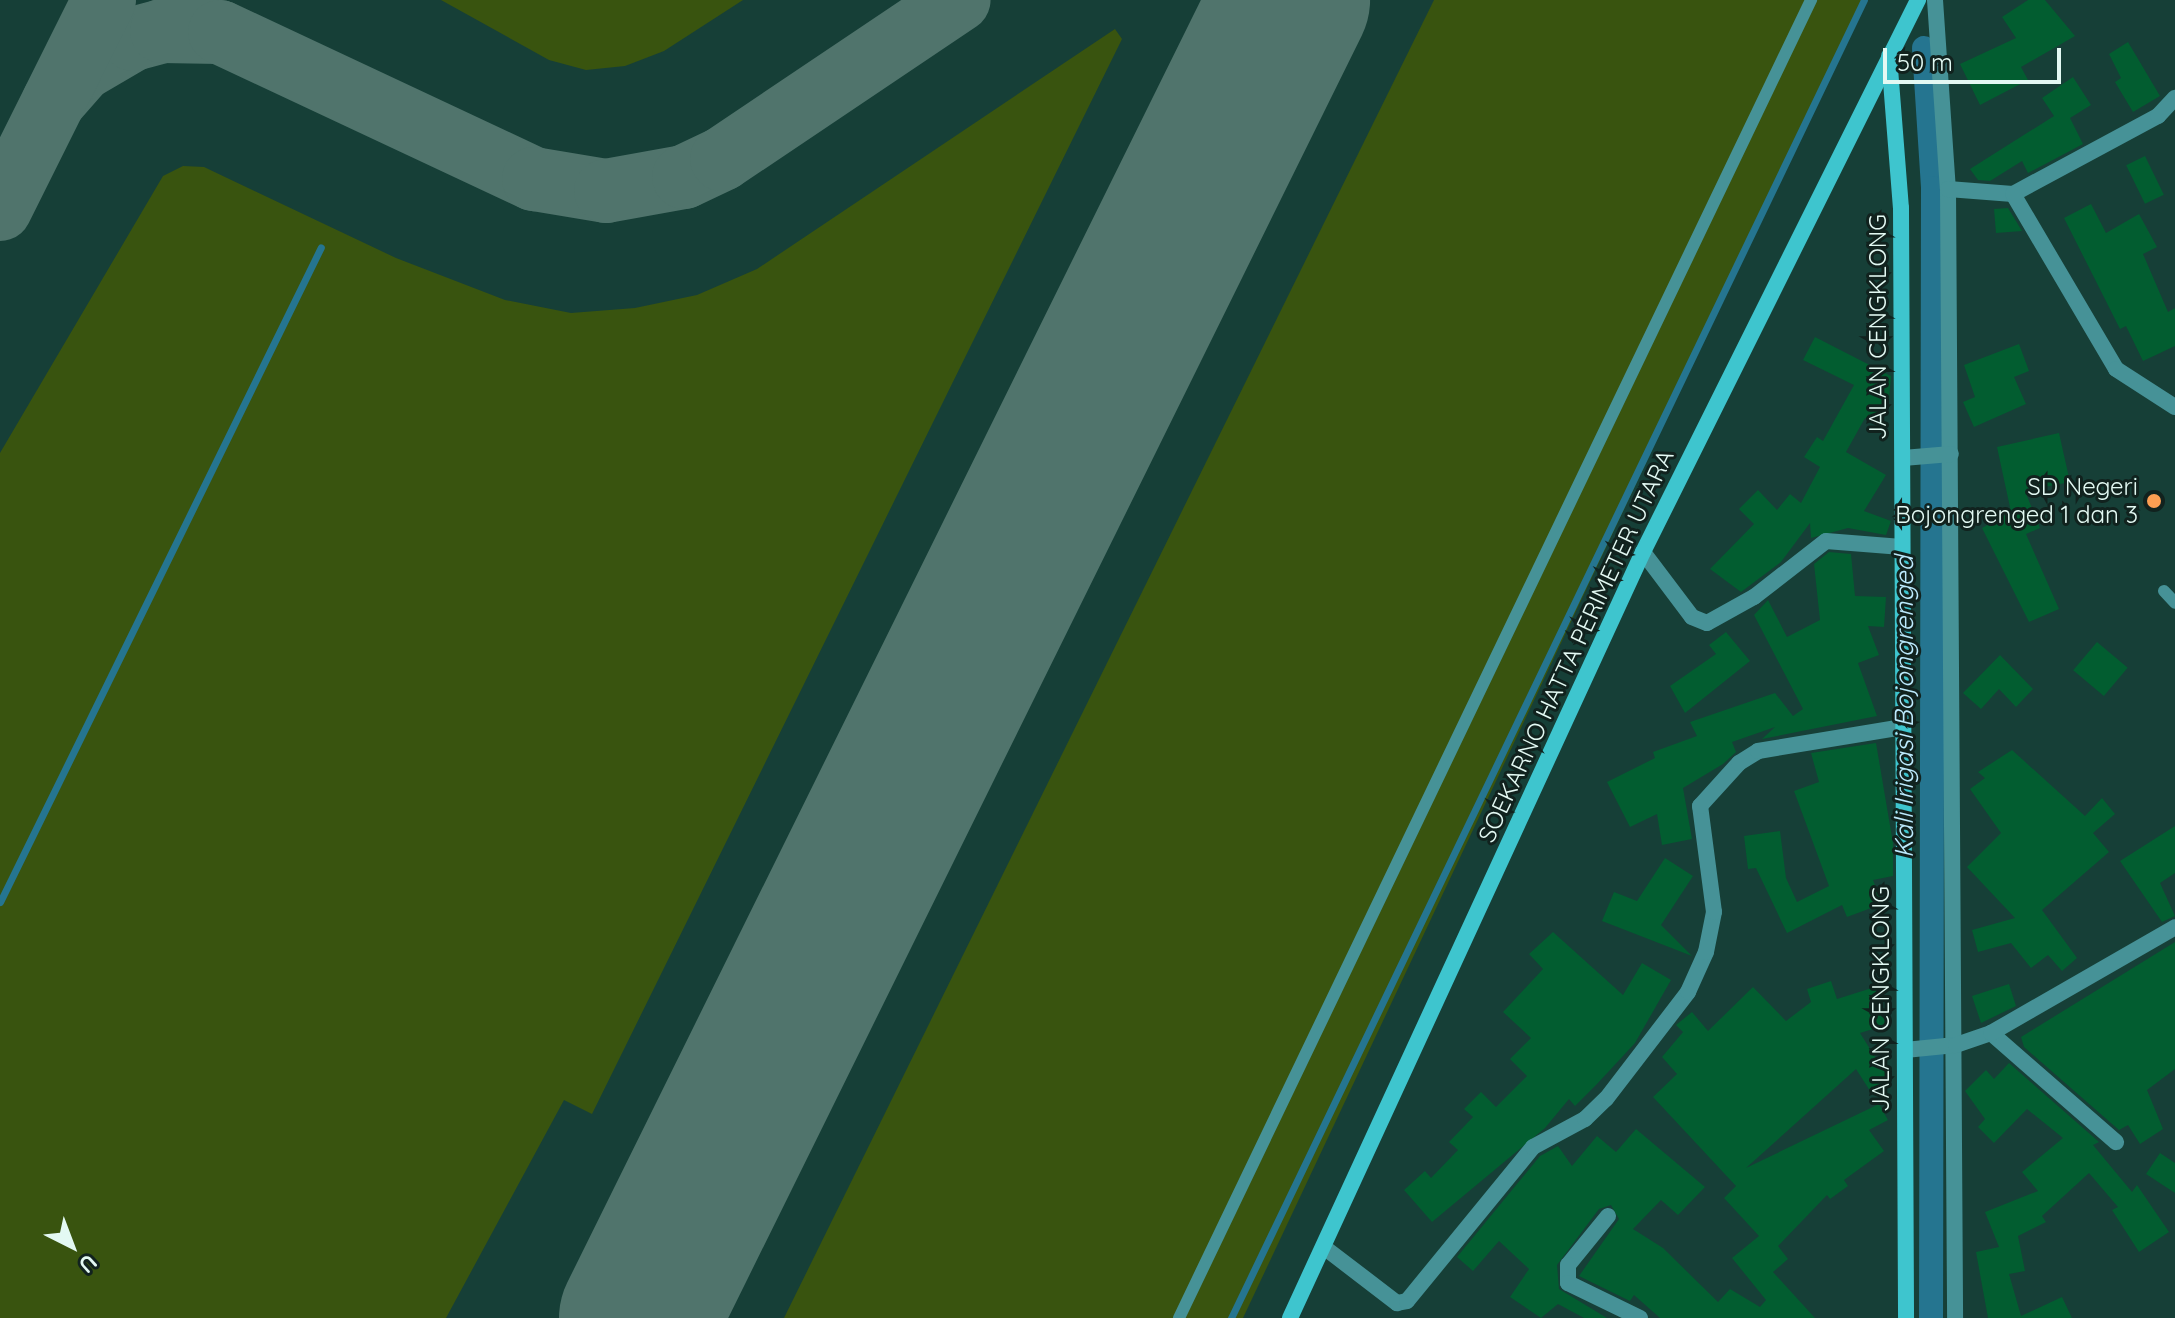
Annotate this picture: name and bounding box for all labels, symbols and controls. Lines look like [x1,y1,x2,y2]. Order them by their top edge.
scale bar [1887,32,2065,82]
text: 50 m [1897,47,1953,77]
street label: JALAN CENGKLONG [1864,214,1892,440]
street label: SOEKARNO HATTA PERIMETER UTARA [1472,445,1680,847]
place label: SD Negeri Bojongrenged 1 dan 3 [1895,473,2138,529]
marker: SD Negeri Bojongrenged 1 dan 3 [2145,492,2163,510]
water label: Kali Irigasi Bojongrenged [1888,556,1920,858]
street label: JALAN CENGKLONG [1867,886,1895,1112]
north arrow [32,1206,112,1286]
text: U [73,1248,103,1279]

